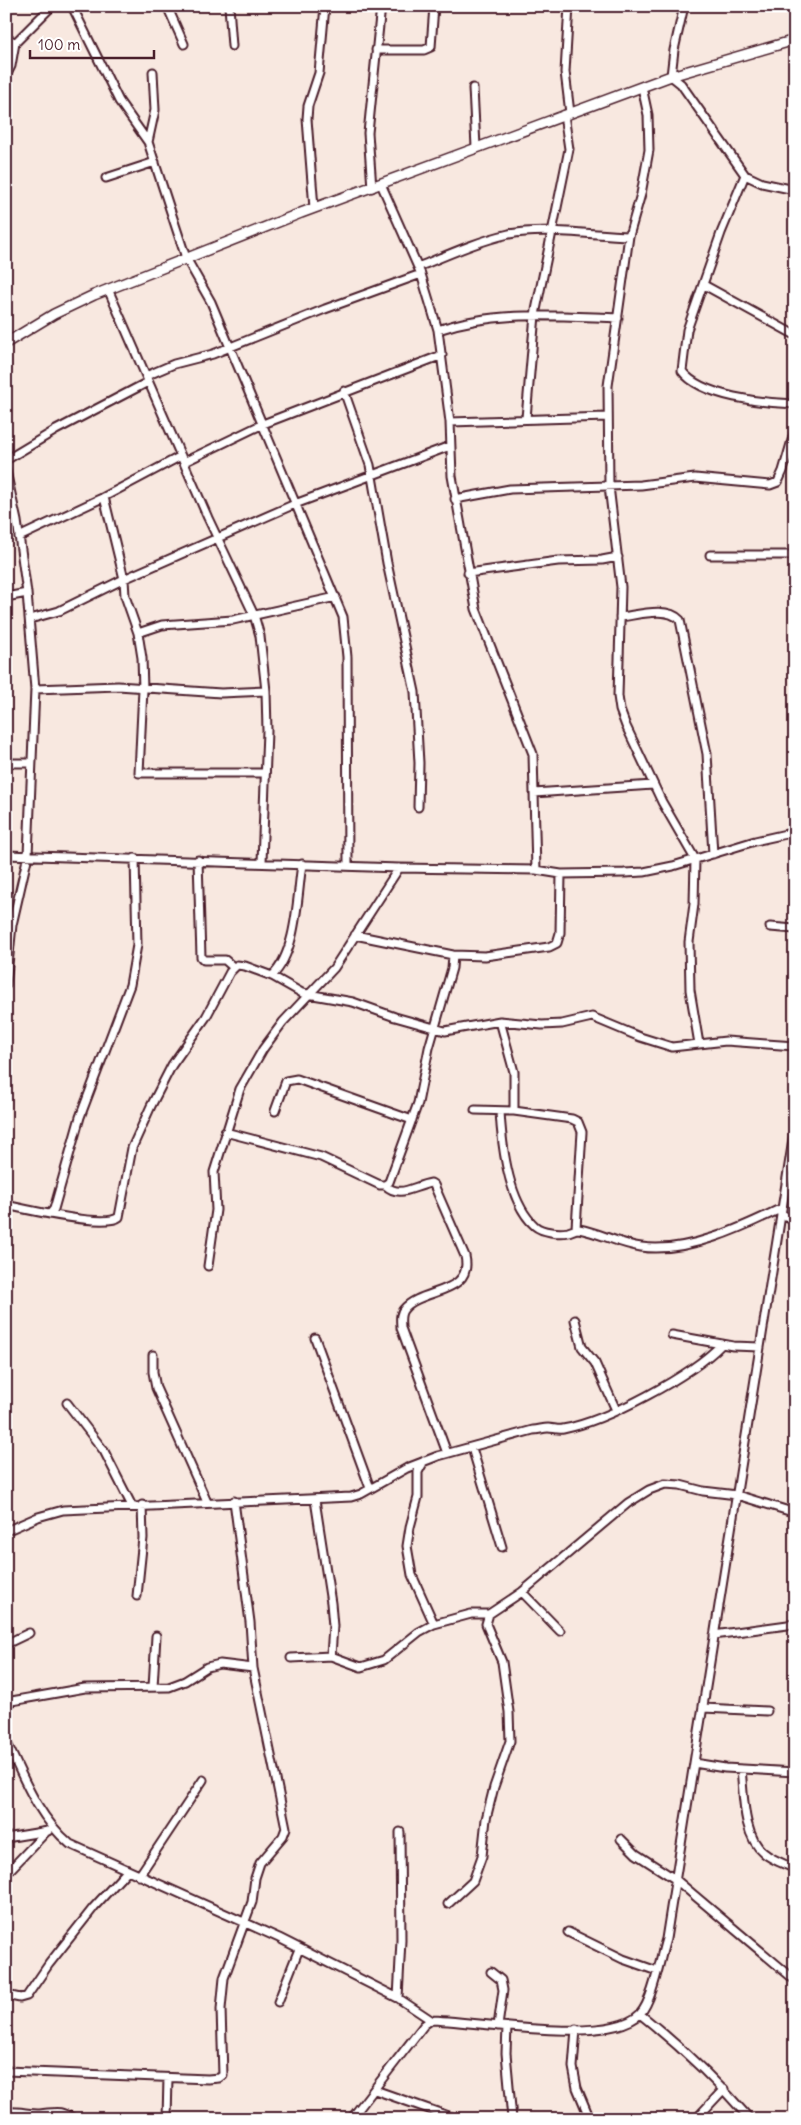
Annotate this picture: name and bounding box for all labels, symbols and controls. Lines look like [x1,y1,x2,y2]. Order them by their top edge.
scale bar [30,28,154,60]
text: 100 m [38,35,80,54]

